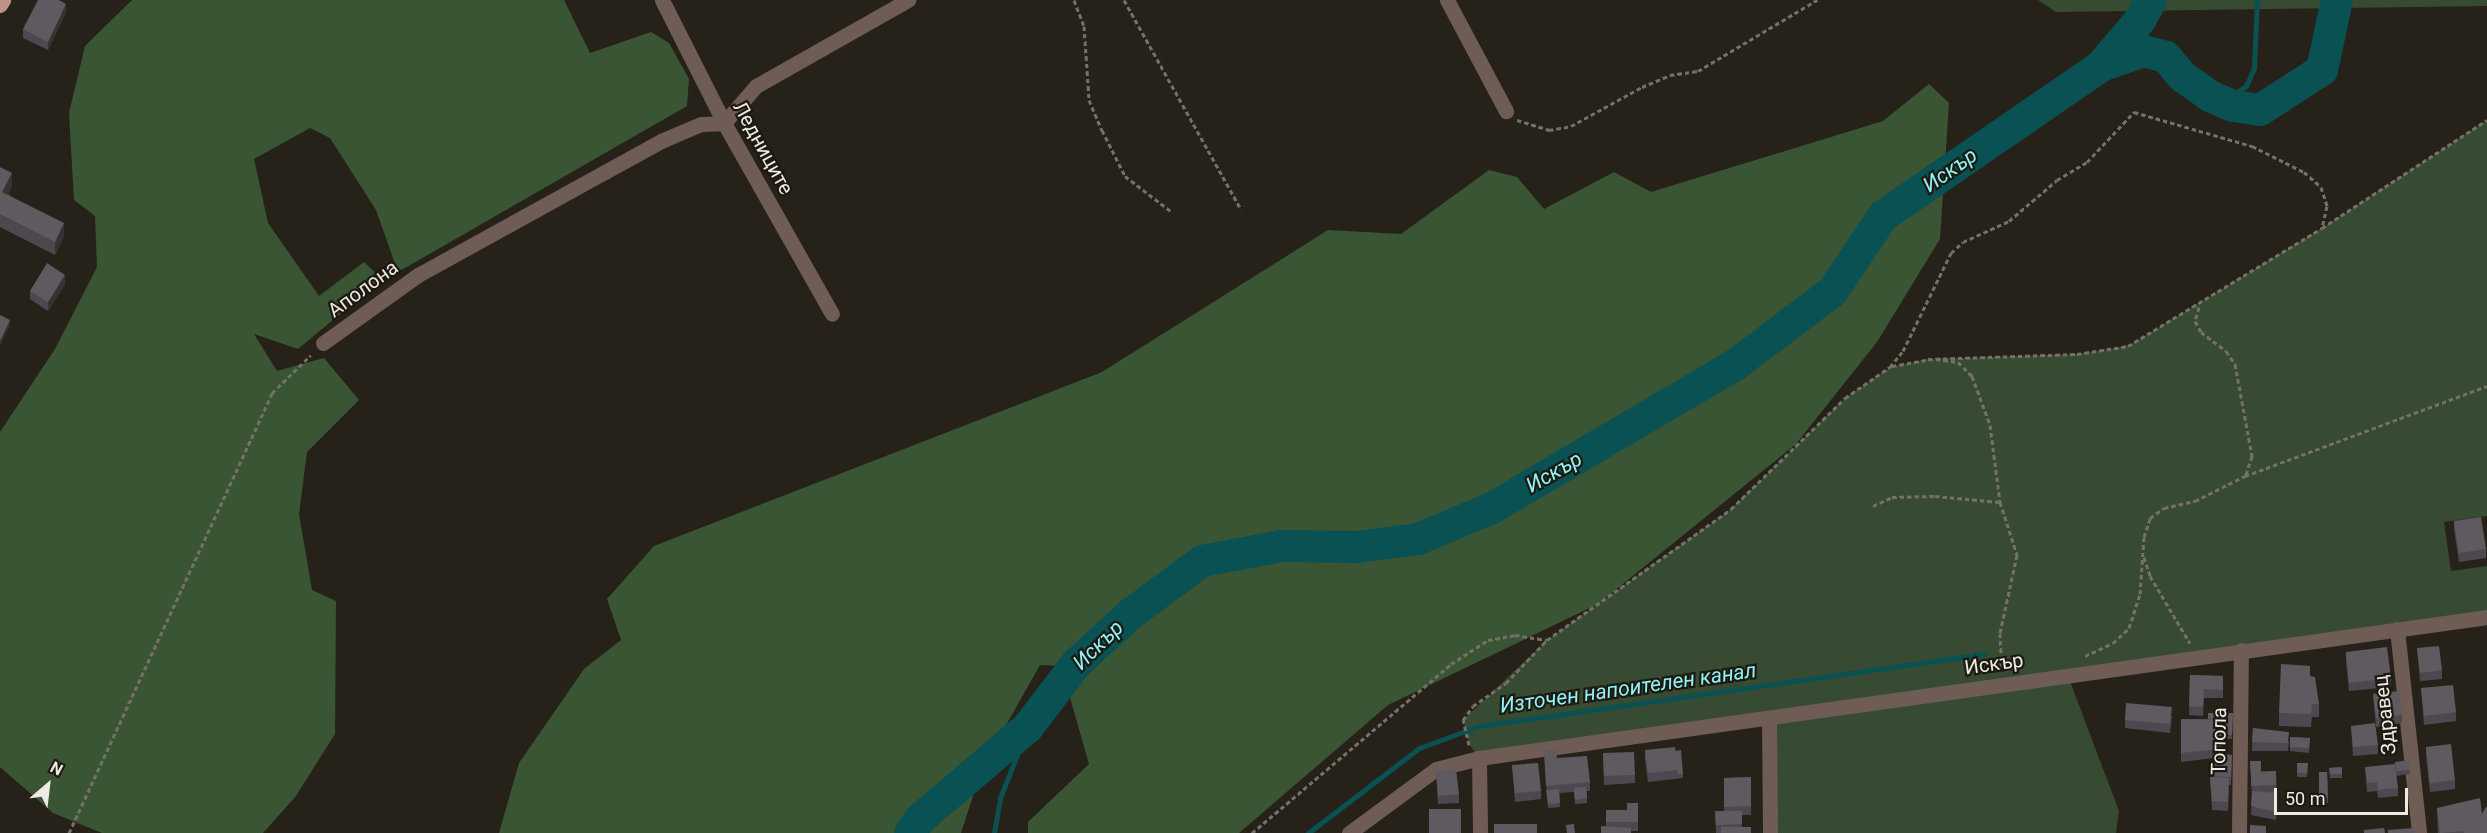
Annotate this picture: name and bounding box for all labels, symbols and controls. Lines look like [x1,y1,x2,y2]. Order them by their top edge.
street label: Ледниците [728,97,798,199]
water label: Искър [1918,142,1982,198]
street label: Аполона [323,255,403,323]
water label: Искър [1522,446,1586,498]
water label: Искър [1068,615,1128,675]
street label: Искър [1963,648,2025,680]
water label: Източен напоителен канал [1498,658,1758,718]
street label: Здравец [2369,674,2401,756]
street label: Топола [2206,707,2232,775]
north arrow [18,755,78,815]
text: N [47,758,66,780]
scale bar [2277,776,2410,814]
text: 50 m [2285,788,2325,809]

